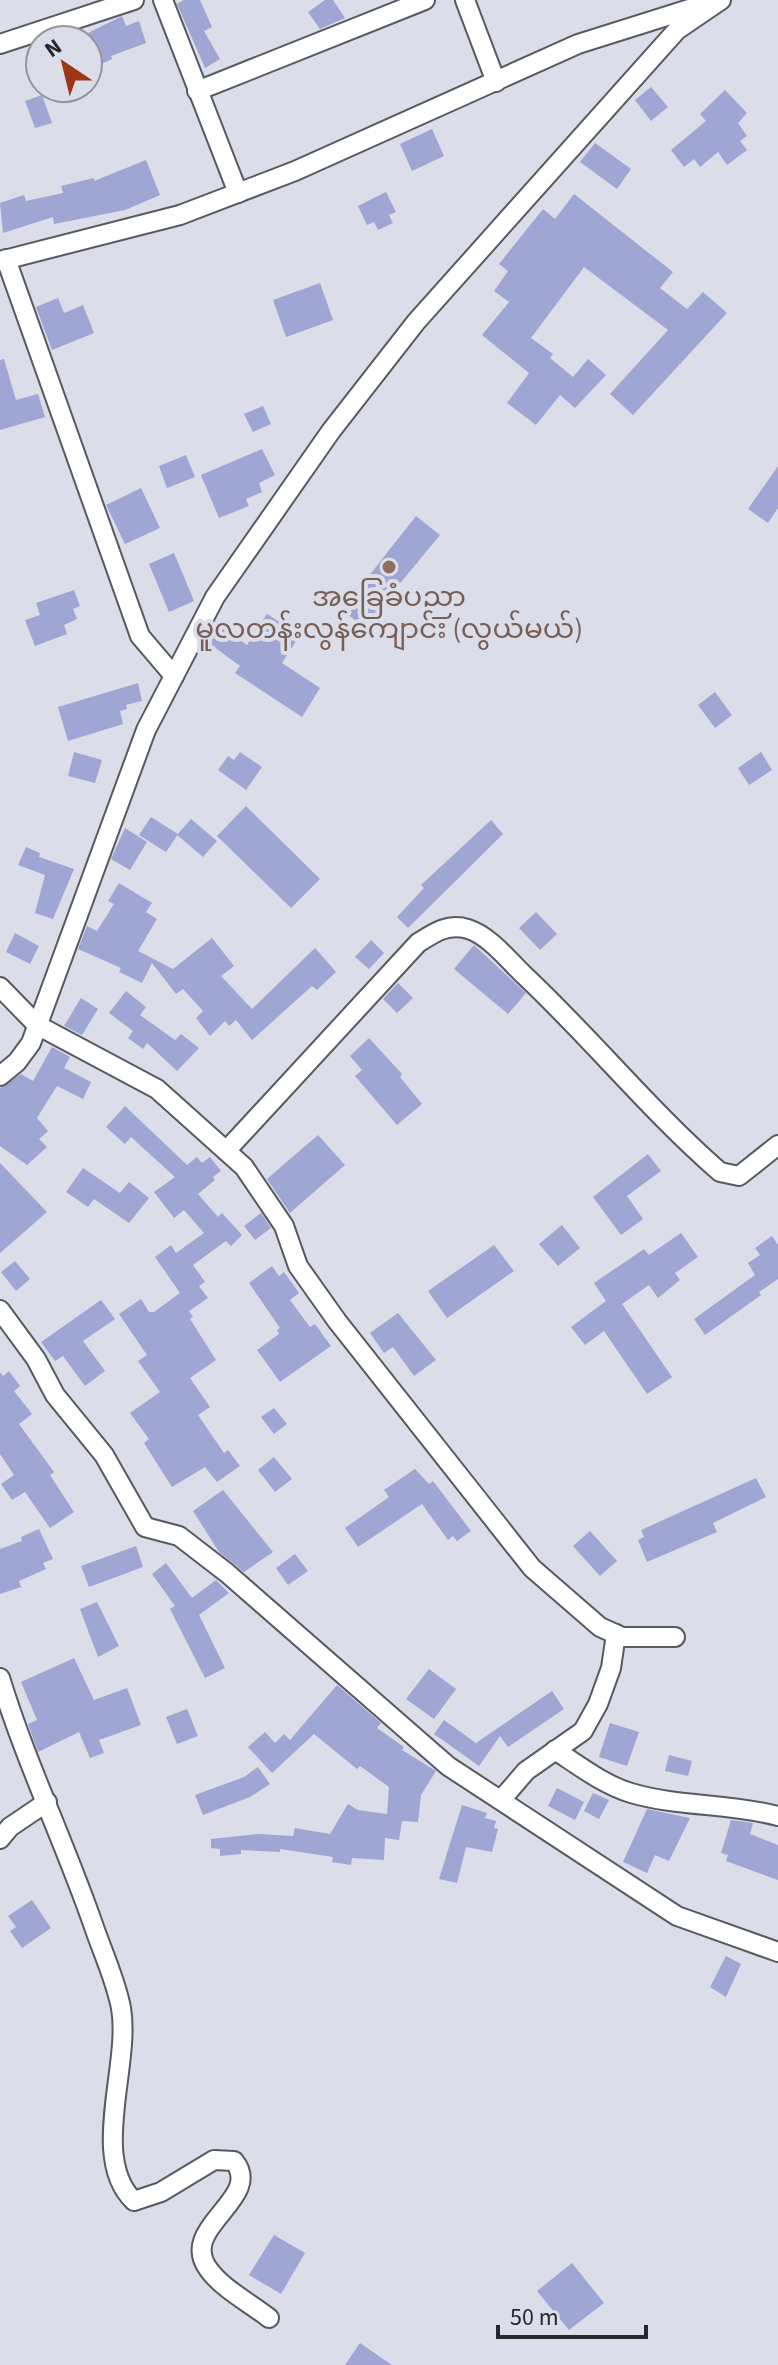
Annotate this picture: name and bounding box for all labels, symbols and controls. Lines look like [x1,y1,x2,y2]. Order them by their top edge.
north arrow [24,24,104,104]
text: N [38,31,68,66]
marker: အခြေခံပညာ မူလတန်းလွန်ကျောင်း (လွယ်မယ်) [380,558,398,576]
place label: အခြေခံပညာ မူလတန်းလွန်ကျောင်း (လွယ်မယ်) [195,577,583,651]
scale bar [498,2289,646,2339]
text: 50 m [510,2300,559,2335]

